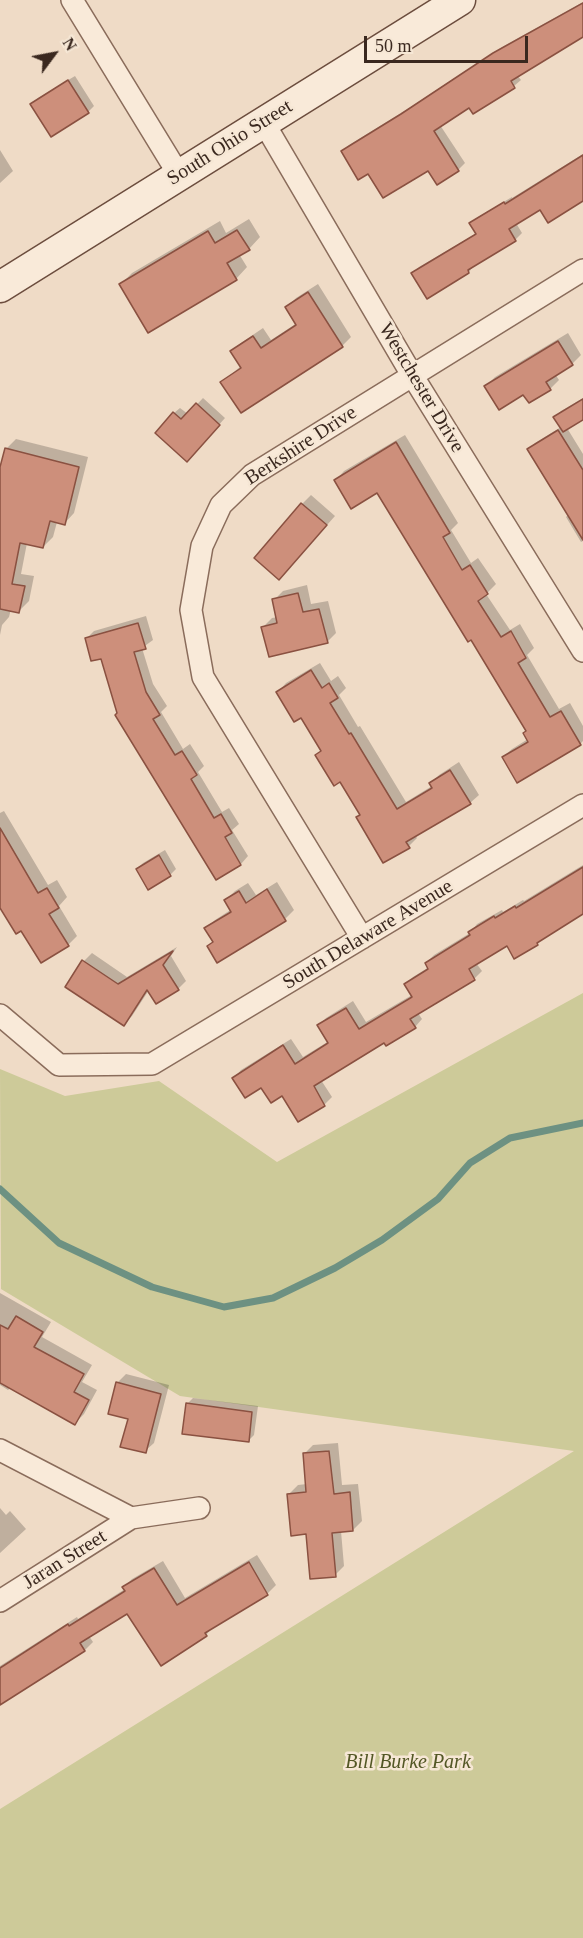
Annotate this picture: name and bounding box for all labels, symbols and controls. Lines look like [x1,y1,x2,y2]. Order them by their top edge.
north arrow [24,24,84,84]
scale bar [367,24,530,62]
text: N [59,35,80,54]
text: 50 m [375,36,412,56]
street label: South Ohio Street [163,95,297,191]
street label: Westchester Drive [373,319,469,457]
street label: Berkshire Drive [241,401,361,491]
street label: South Delaware Avenue [279,875,457,995]
street label: Jaran Street [19,1525,111,1595]
park label: Bill Burke Park [345,1751,471,1775]

